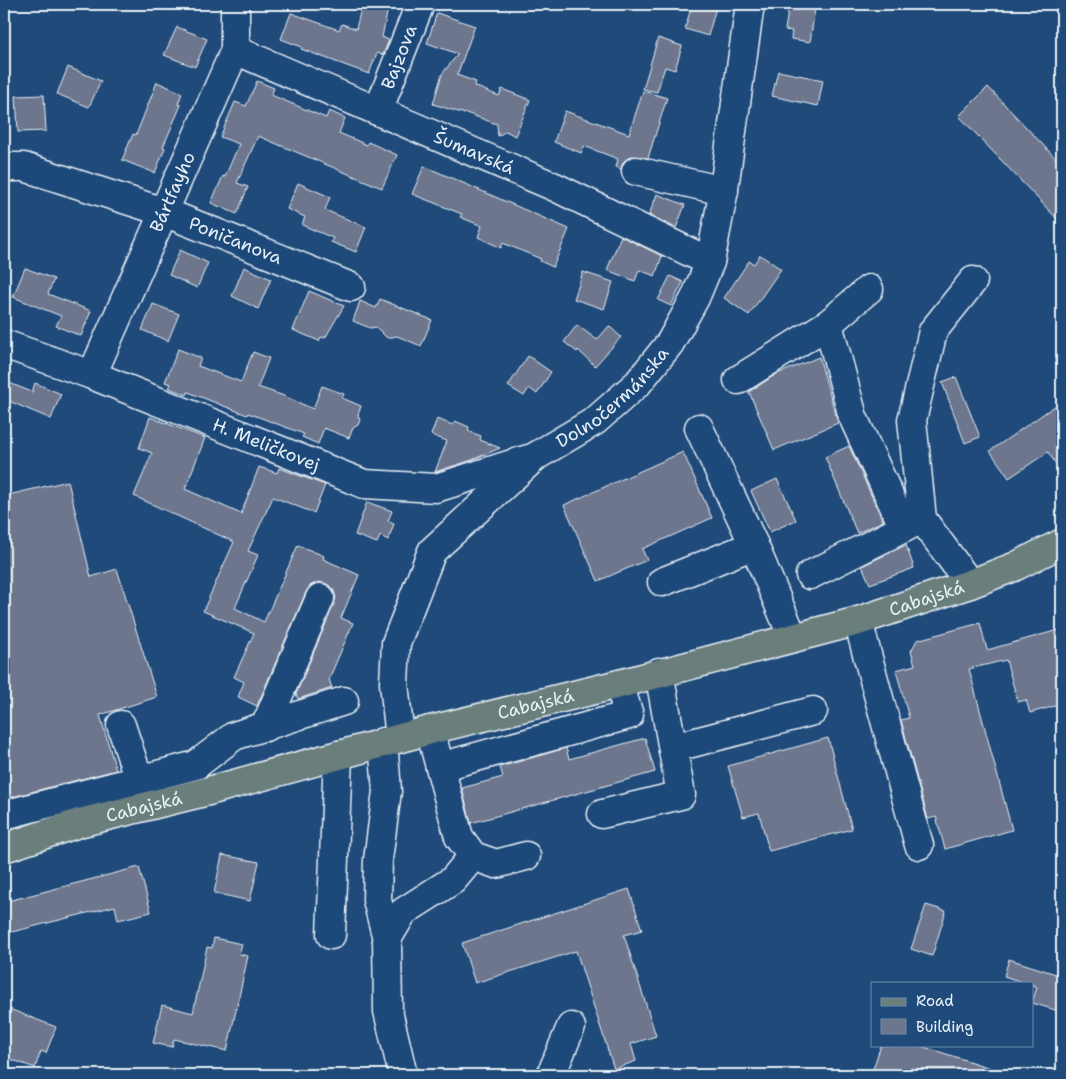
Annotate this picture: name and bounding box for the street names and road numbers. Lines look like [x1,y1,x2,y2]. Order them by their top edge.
street label: Bajzova [376,21,423,93]
street label: Šumavská [430,125,518,180]
street label: Bártfayho [144,148,201,236]
street label: Poničanova [185,211,286,270]
street label: Dolnočermánska [552,342,674,453]
street label: H. Meličkovej [209,413,323,477]
street label: Cabajská [886,575,967,622]
street label: Cabajská [495,683,576,725]
street label: Cabajská [103,786,185,828]

